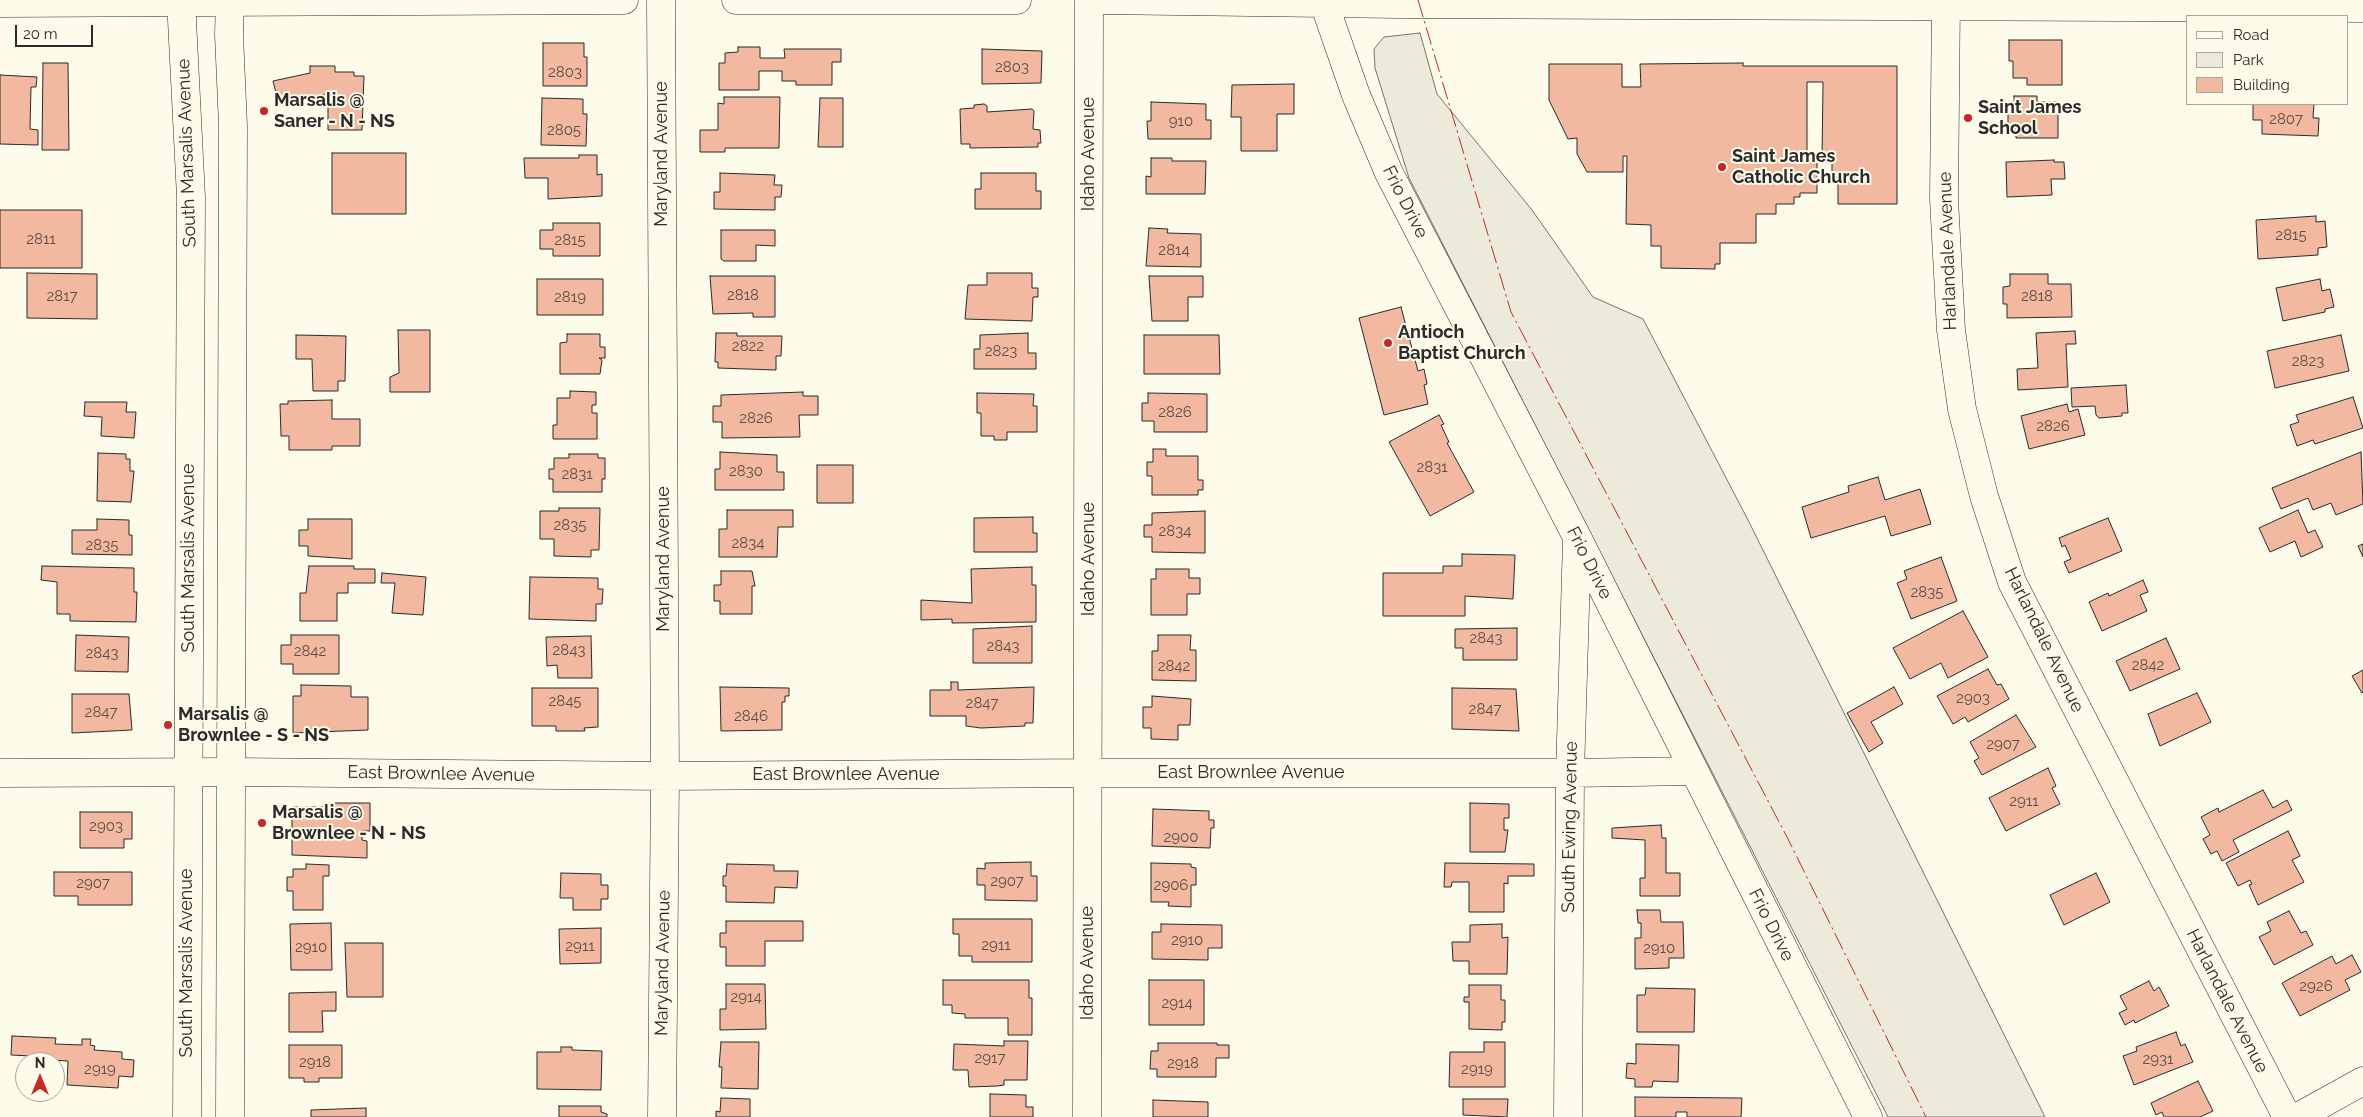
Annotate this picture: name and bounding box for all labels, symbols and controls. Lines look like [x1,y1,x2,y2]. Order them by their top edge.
scale bar [18,15,95,47]
legend [2186,15,2348,105]
text: 20 m [23,25,58,43]
text: Road [2233,26,2269,44]
text: Park [2233,51,2264,69]
street label: South Marsalis Avenue [173,58,201,248]
house number: 2803 [995,58,1029,76]
house number: 2803 [548,63,582,81]
text: Building [2233,76,2290,94]
street label: Maryland Avenue [651,81,673,227]
place label: Marsalis @ Saner - N - NS [274,90,395,132]
street label: Idaho Avenue [1078,97,1100,211]
place label: Saint James School [1978,97,2081,140]
marker: Marsalis @ Saner - N - NS [258,105,270,117]
house number: 2807 [2269,110,2303,128]
house number: 910 [1169,112,1193,130]
marker: Saint James School [1962,112,1974,124]
house number: 2805 [547,121,581,139]
place label: Saint James Catholic Church [1732,146,1870,188]
marker: Saint James Catholic Church [1716,161,1728,173]
street label: Frio Drive [1378,162,1432,242]
street label: Harlandale Avenue [1934,171,1962,331]
house number: 2815 [2275,226,2307,244]
house number: 2811 [26,230,56,248]
house number: 2815 [554,231,586,249]
house number: 2814 [1158,241,1190,259]
house number: 2818 [727,286,759,304]
house number: 2817 [46,287,78,305]
house number: 2818 [2021,287,2053,305]
house number: 2819 [554,288,586,306]
place label: Antioch Baptist Church [1398,322,1526,364]
house number: 2822 [732,337,764,355]
marker: Antioch Baptist Church [1382,337,1394,349]
house number: 2823 [985,342,1017,360]
house number: 2823 [2292,352,2324,370]
house number: 2826 [1158,403,1192,421]
house number: 2826 [739,409,773,427]
house number: 2826 [2036,417,2070,435]
house number: 2831 [1416,458,1448,476]
house number: 2830 [729,462,763,480]
street label: South Marsalis Avenue [178,463,200,653]
house number: 2831 [561,465,593,483]
street label: Maryland Avenue [653,486,675,632]
street label: Idaho Avenue [1078,502,1100,616]
house number: 2835 [554,516,586,534]
house number: 2834 [1159,522,1191,540]
street label: Frio Drive [1562,523,1616,603]
house number: 2834 [732,534,764,552]
house number: 2835 [86,536,118,554]
street label: Harlandale Avenue [1999,564,2089,716]
house number: 2835 [1911,583,1943,601]
house number: 2843 [1470,629,1502,647]
house number: 2843 [987,637,1019,655]
house number: 2843 [553,641,585,659]
house number: 2842 [294,642,326,660]
house number: 2843 [86,644,118,662]
house number: 2842 [2132,656,2164,674]
house number: 2842 [1158,657,1190,675]
house number: 2903 [1956,689,1990,707]
house number: 2845 [548,692,582,710]
house number: 2847 [966,694,998,712]
house number: 2847 [1469,700,1501,718]
house number: 2847 [85,703,117,721]
place label: Marsalis @ Brownlee - S - NS [178,704,329,746]
house number: 2846 [734,707,768,725]
marker: Marsalis @ Brownlee - S - NS [162,719,174,731]
house number: 2907 [1986,735,2020,753]
street label: South Ewing Avenue [1558,741,1582,913]
street label: East Brownlee Avenue [347,762,535,786]
street label: East Brownlee Avenue [1157,762,1345,784]
street label: East Brownlee Avenue [752,764,940,786]
house number: 2911 [2009,792,2039,810]
place label: Marsalis @ Brownlee - N - NS [272,802,426,844]
house number: 2903 [89,817,123,835]
marker: Marsalis @ Brownlee - N - NS [256,817,268,829]
house number: 2900 [1164,828,1198,846]
street label: South Marsalis Avenue [176,868,198,1058]
house number: 2907 [990,872,1024,890]
house number: 2907 [76,874,110,892]
house number: 2906 [1154,876,1188,894]
street label: Frio Drive [1744,885,1798,965]
street label: Maryland Avenue [651,890,675,1036]
street label: Idaho Avenue [1077,906,1099,1020]
street label: Harlandale Avenue [2181,925,2273,1077]
house number: 2910 [1171,931,1203,949]
house number: 2911 [981,936,1011,954]
house number: 2911 [565,937,595,955]
house number: 2910 [295,938,327,956]
house number: 2910 [1643,939,1675,957]
house number: 2926 [2299,977,2333,995]
house number: 2914 [730,988,762,1006]
house number: 2914 [1161,994,1193,1012]
house number: 2917 [975,1049,1005,1067]
house number: 2931 [2142,1050,2174,1068]
north arrow [15,1052,65,1102]
house number: 2918 [299,1053,331,1071]
house number: 2918 [1167,1054,1199,1072]
text: N [35,1055,45,1071]
house number: 2919 [84,1060,116,1078]
house number: 2919 [1461,1060,1493,1078]

